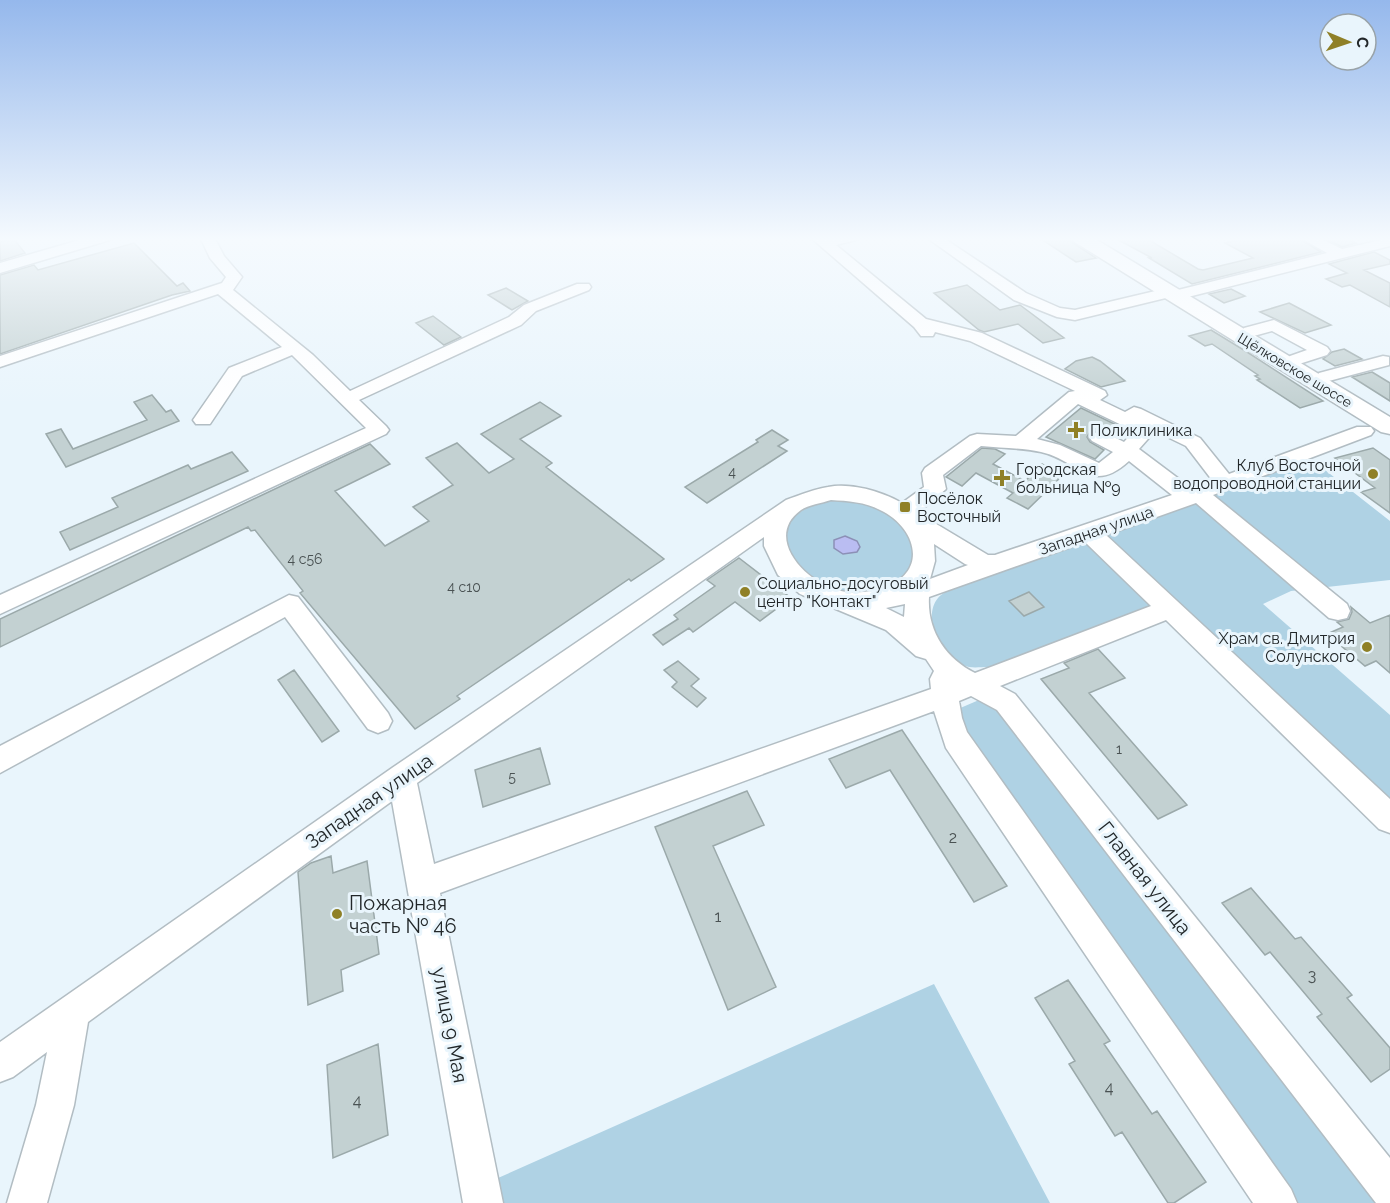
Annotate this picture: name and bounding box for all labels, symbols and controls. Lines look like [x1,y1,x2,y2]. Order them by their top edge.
north arrow [1318,12,1378,72]
text: С [1353,37,1372,48]
street label: Щёлковское шоссе [1235,330,1355,410]
marker: Поликлиника [1067,421,1085,439]
place label: Поликлиника [1090,421,1192,440]
place label: Клуб Восточной водопроводной станции [1173,456,1361,493]
place label: Городская больница №9 [1016,460,1121,497]
house number: 4 [728,464,736,480]
marker: Клуб Восточной водопроводной станции [1366,467,1380,481]
marker: Городская больница №9 [993,469,1011,487]
place label: Посёлок Восточный [917,489,1001,526]
marker: Посёлок Восточный [898,500,912,514]
street label: Западная улица [1036,502,1156,559]
house number: 4 с56 [288,551,322,567]
place label: Социально-досуговый центр "Контакт" [757,574,929,611]
house number: 4 с10 [447,579,481,595]
marker: Социально-досуговый центр "Контакт" [738,585,752,599]
place label: Храм св. Дмитрия Солунского [1219,629,1355,666]
marker: Храм св. Дмитрия Солунского [1360,640,1374,654]
house number: 1 [1116,741,1122,757]
street label: Западная улица [301,748,437,854]
house number: 5 [508,769,516,785]
street label: Главная улица [1093,816,1197,940]
house number: 2 [949,828,957,847]
place label: Пожарная часть № 46 [349,891,456,938]
marker: Пожарная часть № 46 [330,907,344,921]
house number: 1 [715,907,722,926]
street label: улица 9 Мая [427,965,473,1085]
house number: 3 [1308,966,1316,985]
house number: 4 [1105,1078,1114,1097]
house number: 4 [353,1091,362,1110]

